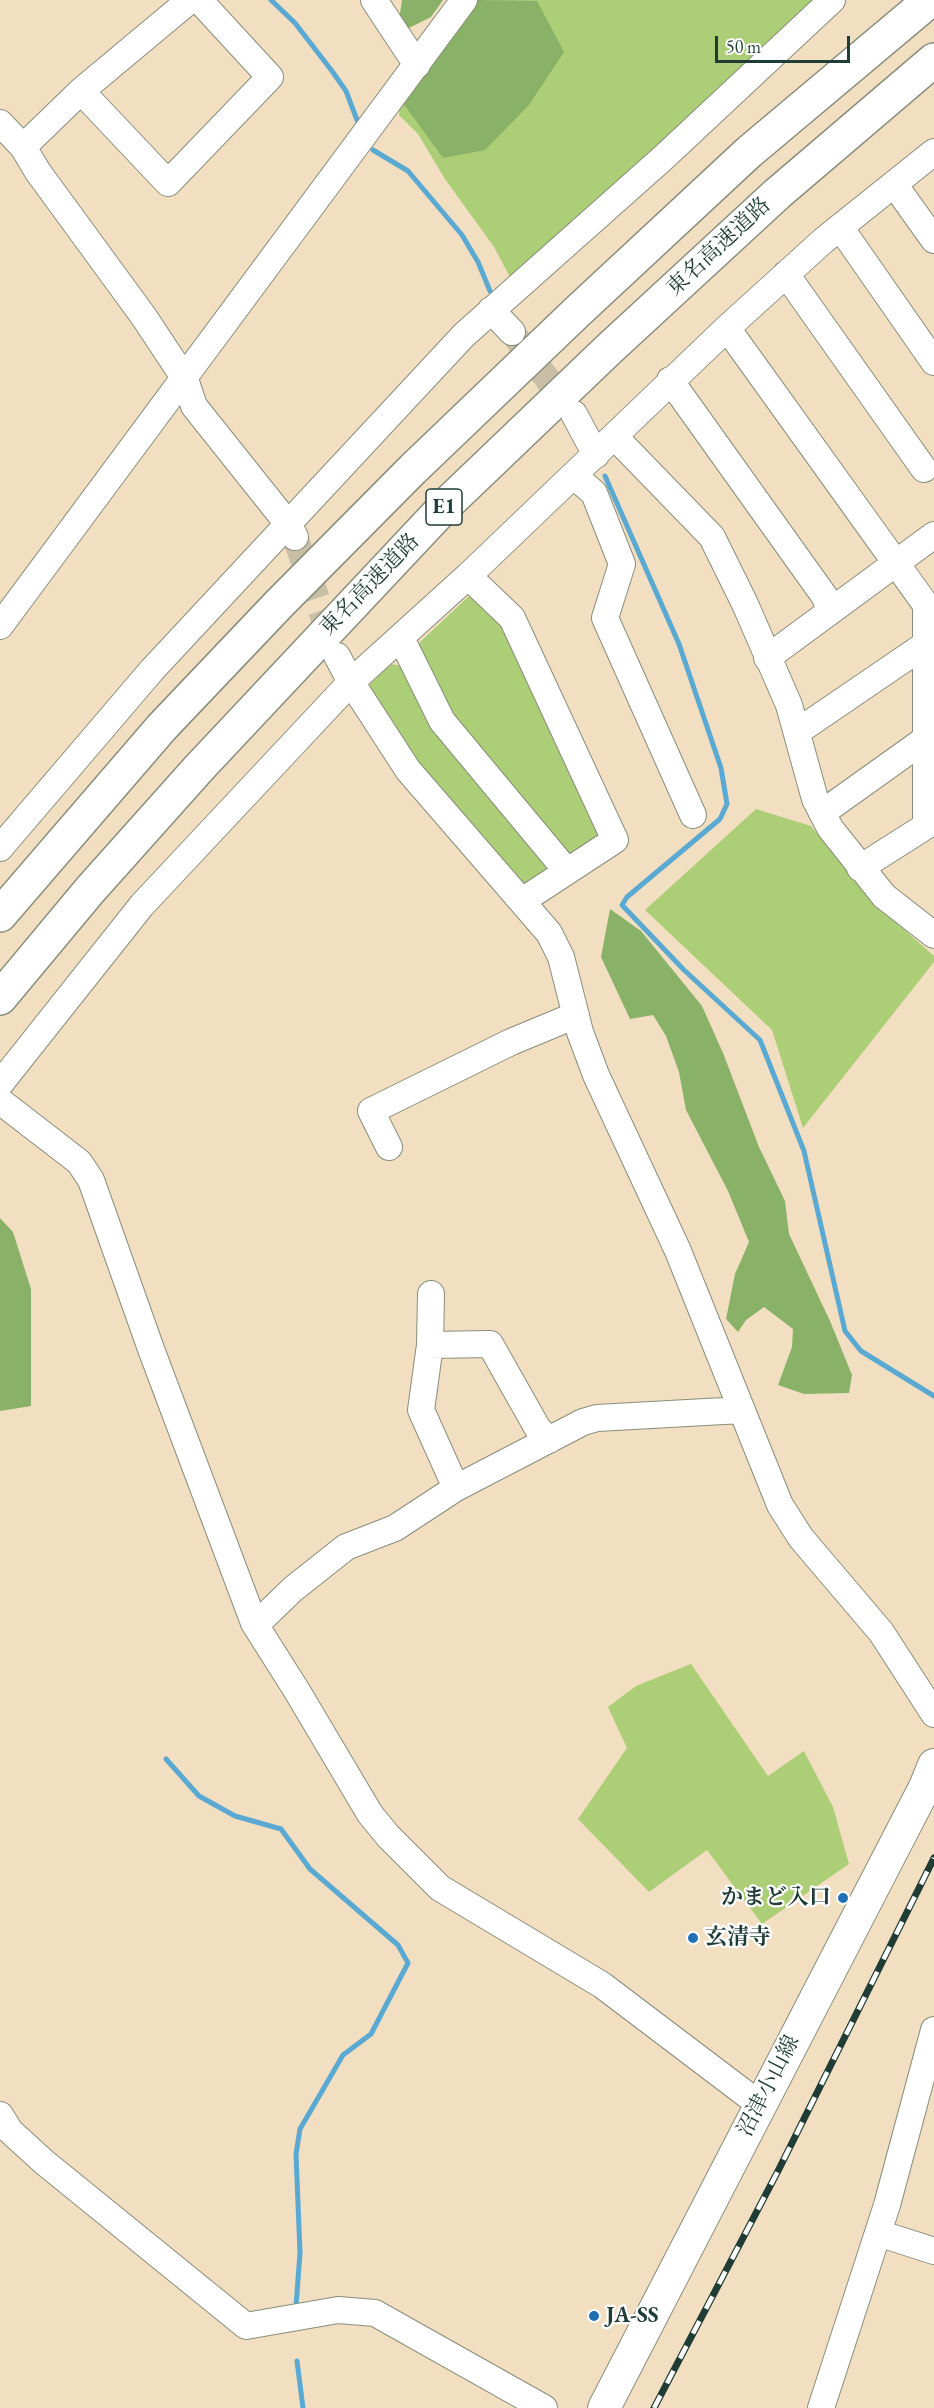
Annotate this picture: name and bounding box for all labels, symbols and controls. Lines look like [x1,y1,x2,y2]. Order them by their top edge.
scale bar [718,24,853,62]
text: 50 m [726,35,761,58]
street label: 東名高速道路 [662,192,776,302]
road number: E1 [426,489,462,525]
street label: 東名高速道路 [315,528,425,642]
place label: かまど入口 [721,1885,831,1911]
marker: かまど入口 [836,1891,850,1905]
place label: 玄清寺 [705,1925,771,1951]
marker: 玄清寺 [686,1931,700,1945]
street label: 沼津小山線 [732,2031,806,2141]
place label: JA-SS [606,2303,659,2329]
marker: JA-SS [587,2309,601,2323]

